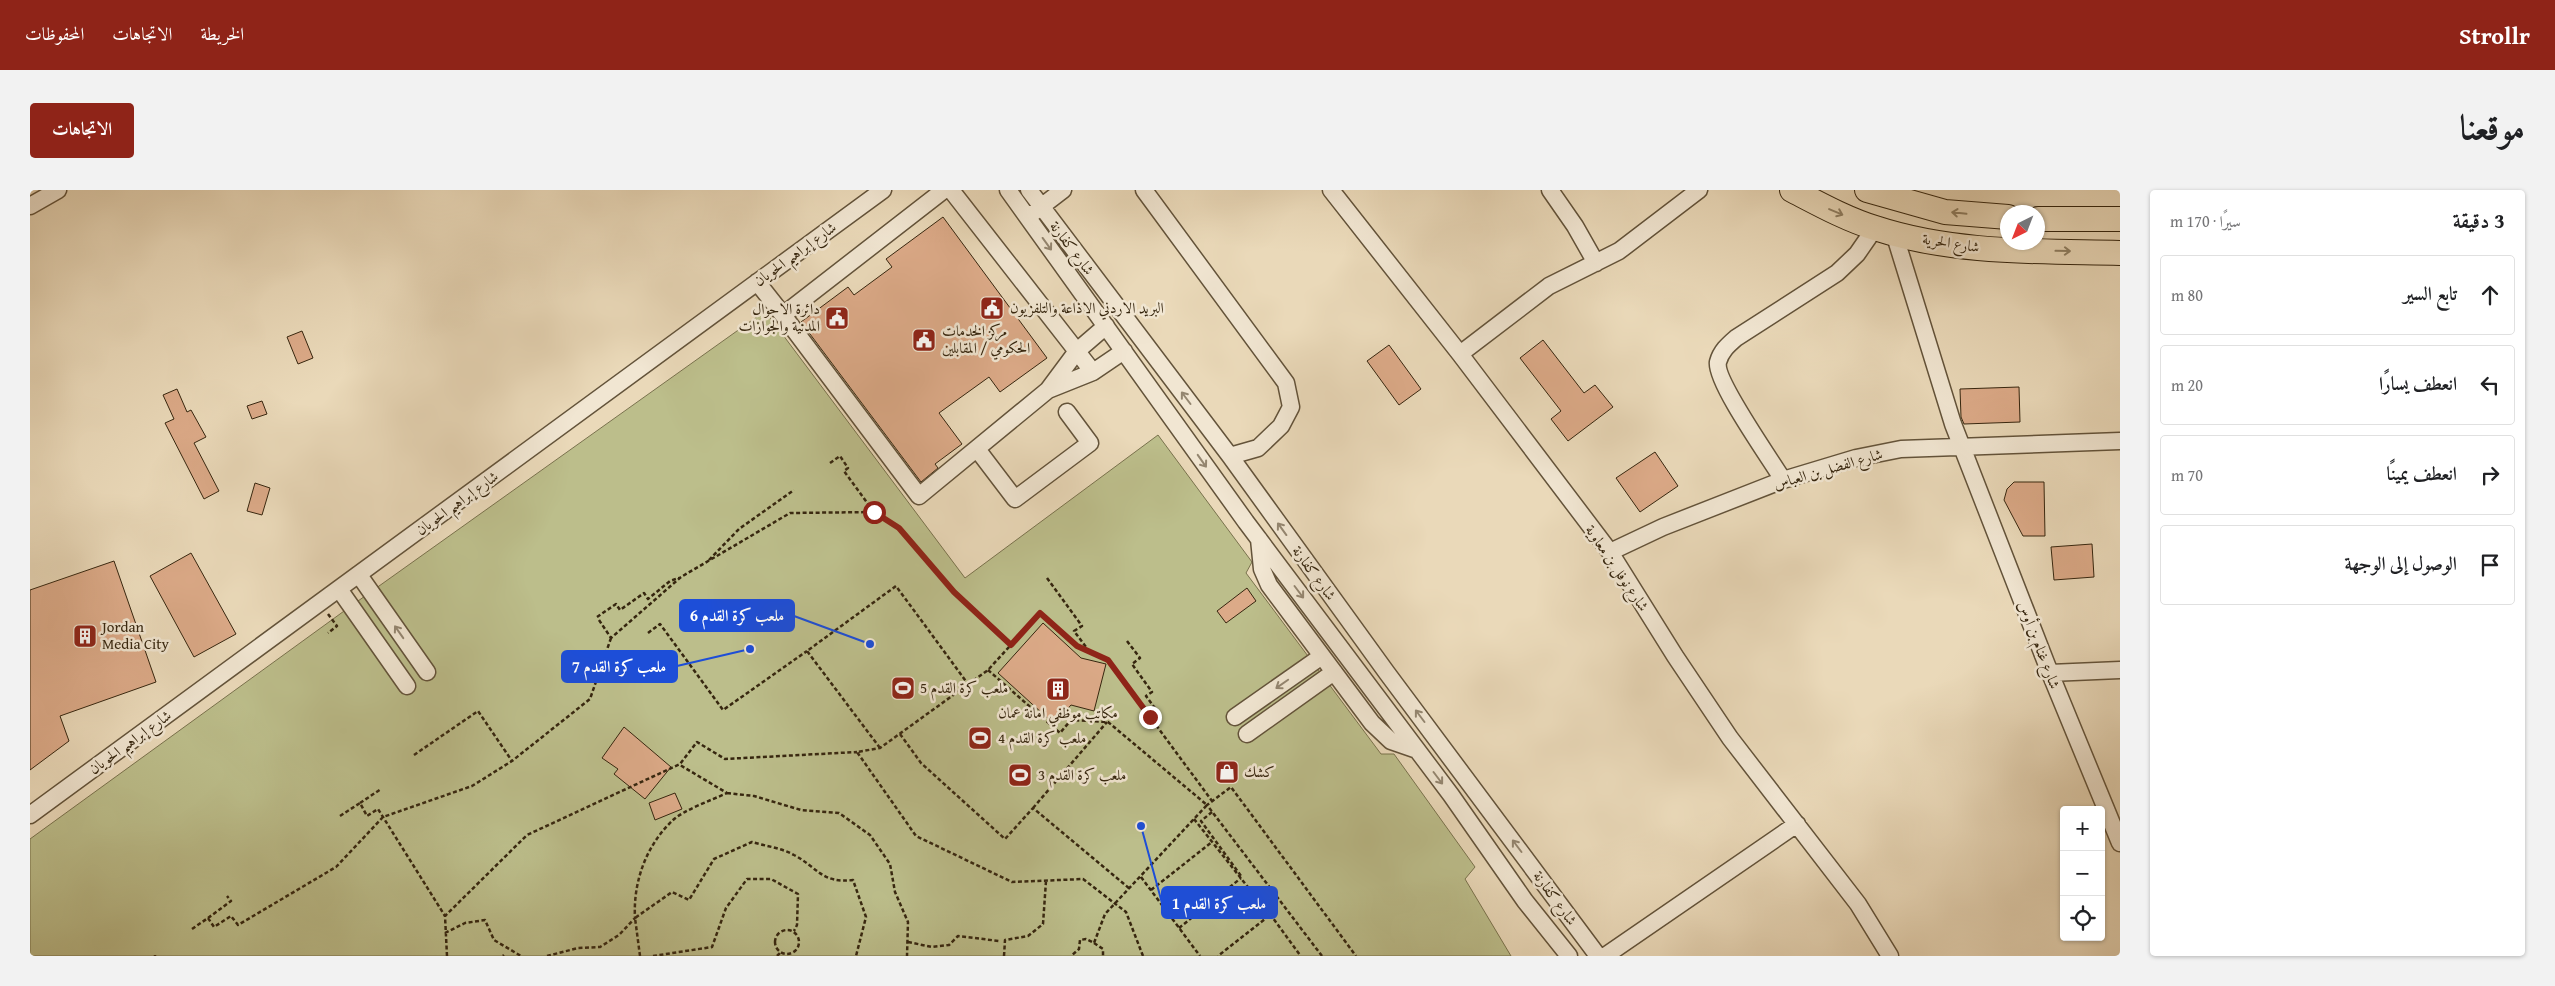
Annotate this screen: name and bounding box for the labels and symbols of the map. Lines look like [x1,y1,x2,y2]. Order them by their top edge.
north arrow [2000,205,2045,250]
one-way arrow [1828,208,1843,217]
one-way arrow [1951,208,1967,218]
street label: شارع كفارنة [1043,216,1100,281]
street label: شارع إبراهيم الحويان [749,217,843,295]
street label: شارع الحرية [1921,228,1981,260]
one-way arrow [1041,237,1052,250]
one-way arrow [2054,246,2071,256]
public building icon: البريد الاردني الاذاعة والتلفزيون [979,295,1005,321]
place label: البريد الاردني الاذاعة والتلفزيون [1010,297,1164,320]
place label: دائرة الاحوال المدنية والجوازات [738,298,820,336]
public building icon: دائرة الاحوال المدنية والجوازات [824,305,850,331]
place label: مركز الخدمات الحكومي / المقابلين [942,320,1030,360]
public building icon: مركز الخدمات الحكومي / المقابلين [911,327,937,353]
one-way arrow [1180,392,1191,405]
street label: شارع الفضل بن العباس [1771,443,1886,497]
one-way arrow [1197,454,1208,467]
street label: شارع إبراهيم الحويان [411,466,505,544]
route start [863,501,886,524]
street label: شارع نوفل بن معاوية [1578,520,1654,617]
one-way arrow [1277,522,1287,536]
street label: شارع كفارنة [1285,541,1341,606]
one-way arrow [1293,585,1304,598]
street label: شارع غنام بن أوس [2010,598,2066,693]
callout: ملعب كرة القدم 6 [680,600,794,631]
text: ملعب كرة القدم 6 [690,603,784,630]
place label: Jordan Media City [100,616,170,654]
building icon: Jordan Media City [72,623,98,649]
one-way arrow [394,625,404,639]
callout: ملعب كرة القدم 7 [562,651,677,682]
text: ملعب كرة القدم 7 [572,654,666,681]
sports icon: ملعب كرة القدم 5 [890,675,916,701]
building icon: مكاتب موظفي امانة عمان [1045,676,1071,702]
place label: ملعب كرة القدم 5 [920,677,1008,701]
one-way arrow [1275,679,1289,689]
place label: مكاتب موظفي امانة عمان [998,702,1118,727]
street label: شارع إبراهيم الحويان [84,705,178,783]
route end [1139,706,1162,729]
one-way arrow [1414,710,1425,723]
sports icon: ملعب كرة القدم 4 [967,725,993,751]
place label: ملعب كرة القدم 4 [998,727,1086,751]
shop icon: كشك [1214,759,1240,785]
place label: كشك [1244,761,1275,782]
sports icon: ملعب كرة القدم 3 [1007,762,1033,788]
place label: ملعب كرة القدم 3 [1038,764,1126,788]
one-way arrow [1433,771,1444,784]
one-way arrow [1512,840,1523,853]
street label: شارع كفارنة [1526,866,1582,931]
callout: ملعب كرة القدم 1 [1162,887,1277,918]
text: ملعب كرة القدم 1 [1172,891,1266,918]

